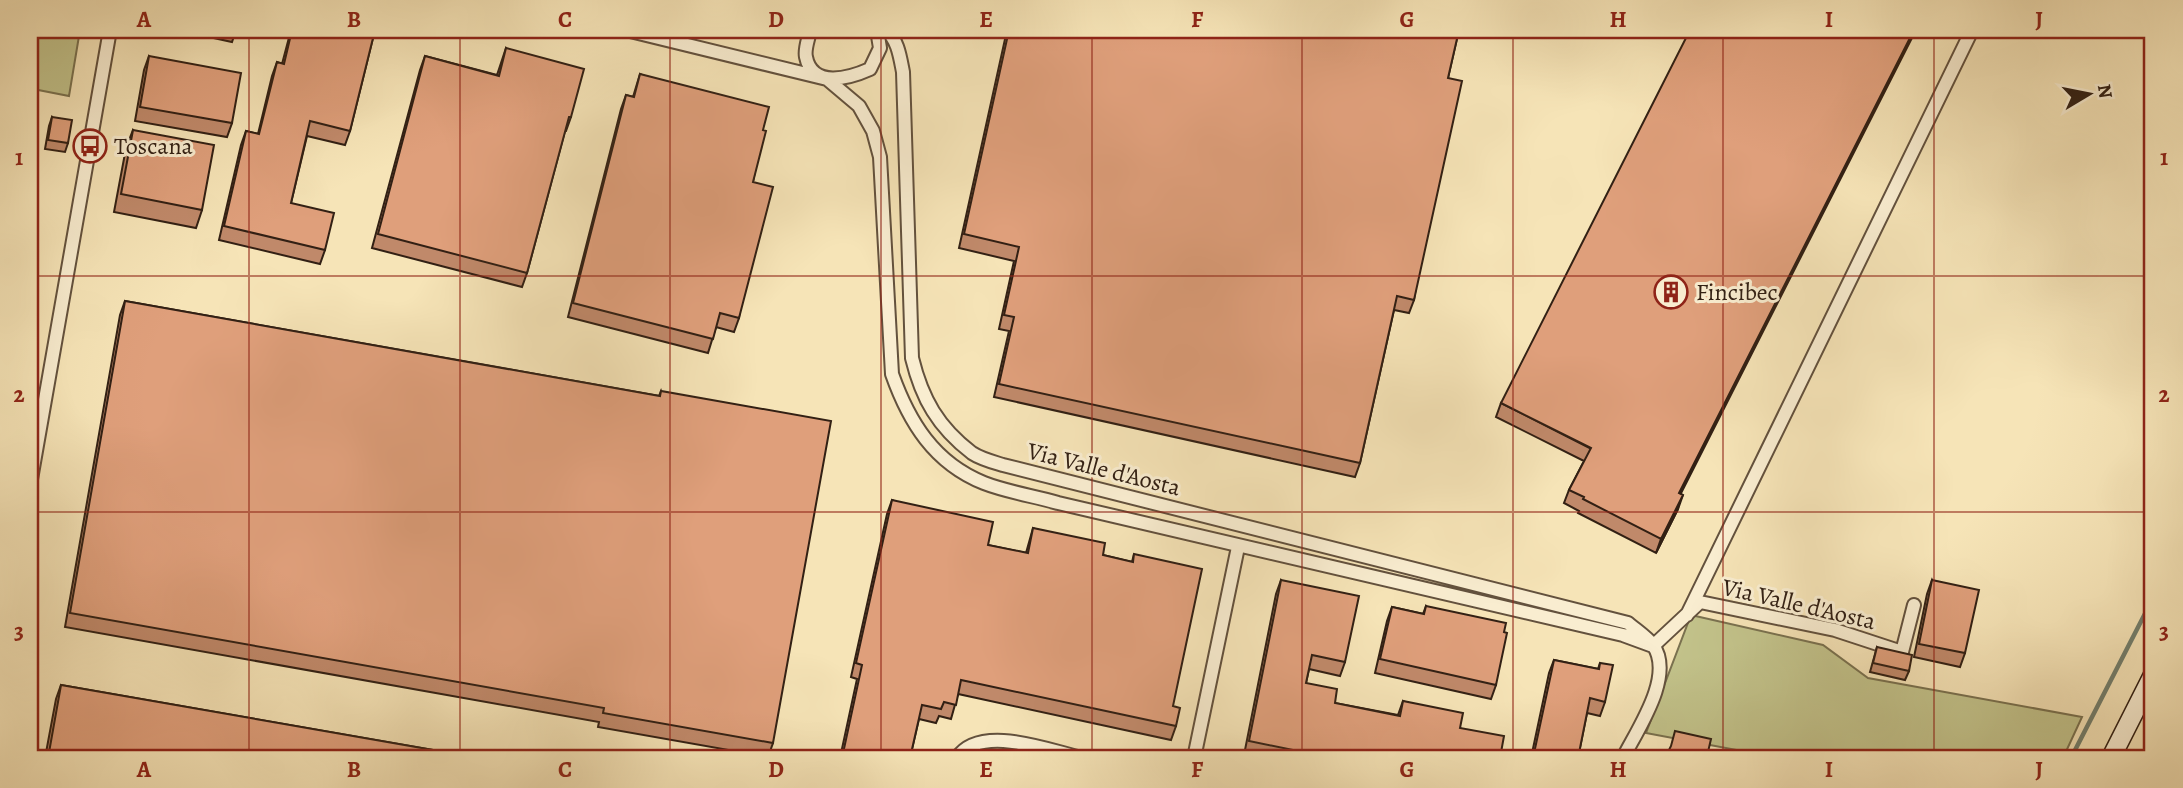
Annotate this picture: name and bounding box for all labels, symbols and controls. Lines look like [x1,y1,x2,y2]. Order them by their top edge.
text: A [136,4,152,35]
text: B [347,4,361,35]
text: C [558,4,572,35]
text: D [768,4,784,35]
text: E [979,4,993,35]
text: F [1191,4,1204,35]
text: G [1399,4,1415,35]
text: H [1609,4,1627,35]
text: I [1825,4,1833,35]
text: J [2035,4,2043,35]
north arrow [2054,60,2124,130]
text: N [2091,82,2119,100]
bus stop icon: Toscana [71,127,109,165]
place label: Toscana [114,130,194,162]
text: 1 [15,142,23,173]
text: 1 [2160,142,2168,173]
building icon: Fincibec [1652,273,1690,311]
place label: Fincibec [1696,276,1778,308]
text: 2 [13,379,25,410]
text: 2 [2158,379,2170,410]
street label: Via Valle d'Aosta [1023,434,1185,504]
street label: Via Valle d'Aosta [1718,571,1880,637]
text: 3 [14,616,24,647]
text: 3 [2159,616,2169,647]
text: A [136,754,152,785]
text: B [347,754,361,785]
text: C [558,754,572,785]
text: D [768,754,784,785]
text: E [979,754,993,785]
text: F [1191,754,1204,785]
text: G [1399,754,1415,785]
text: H [1609,754,1627,785]
text: I [1825,754,1833,785]
text: J [2035,754,2043,785]

